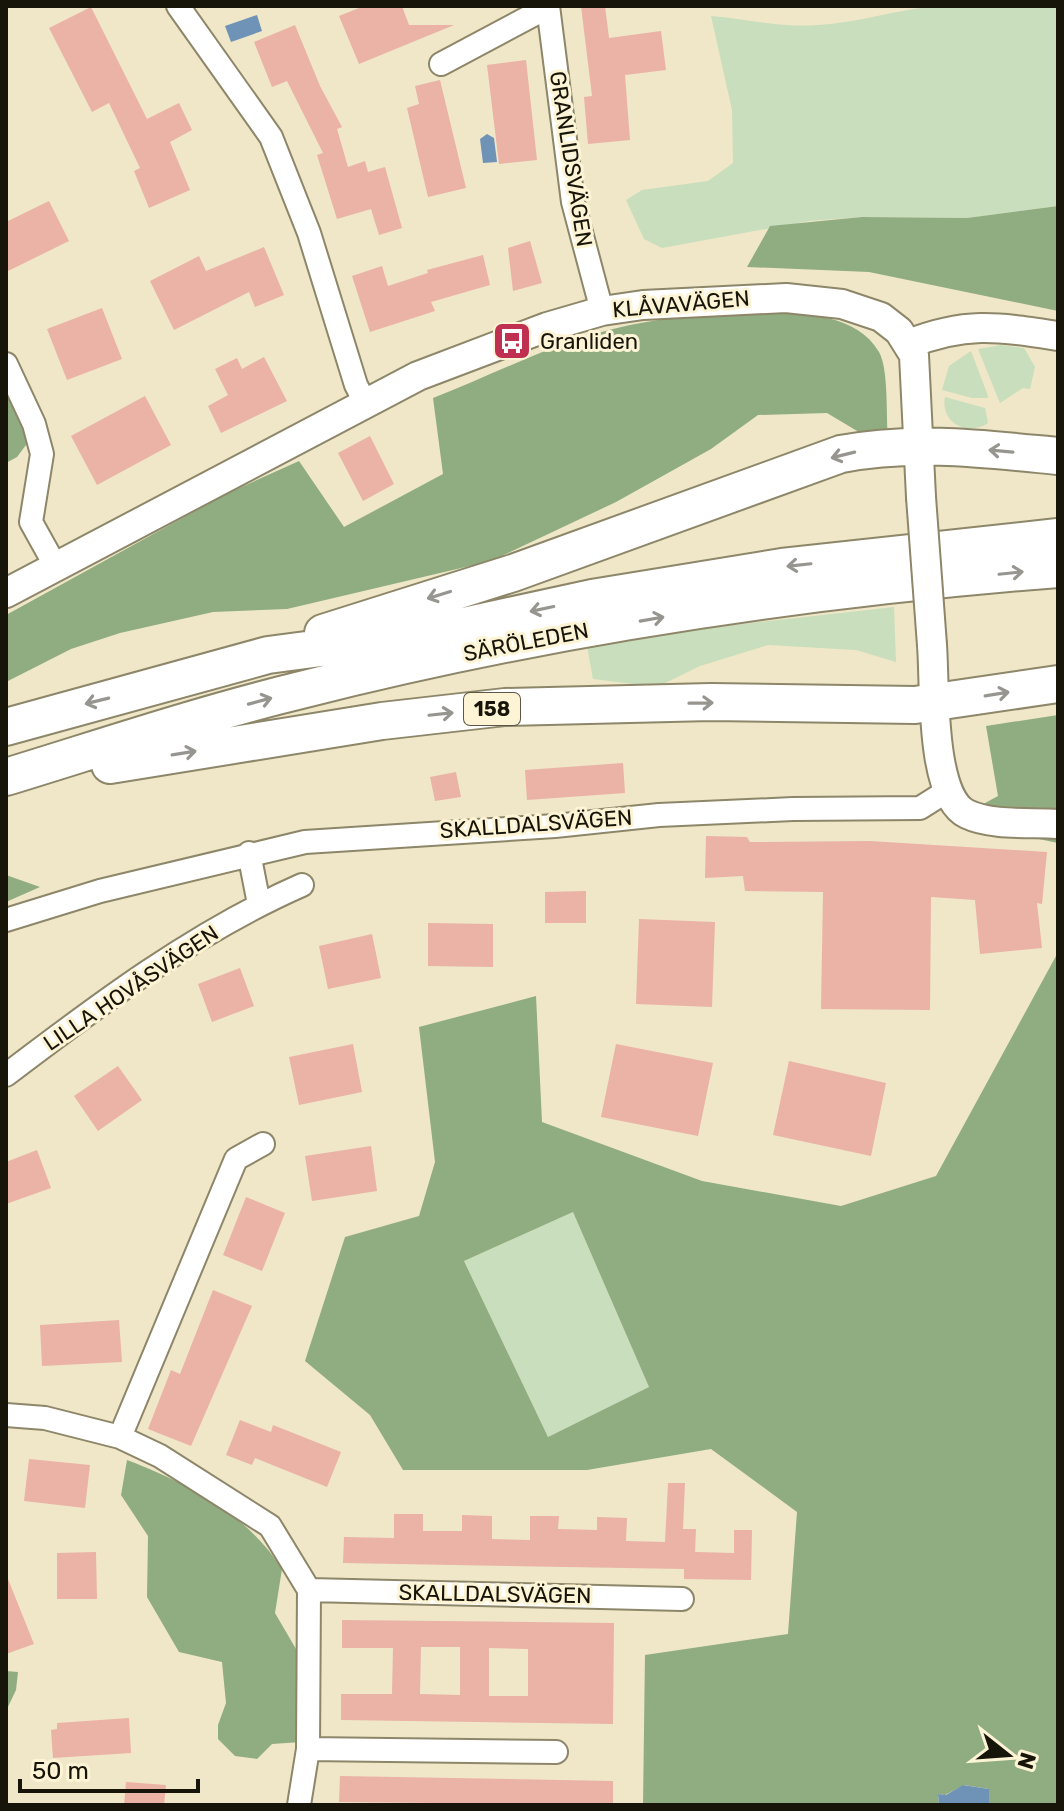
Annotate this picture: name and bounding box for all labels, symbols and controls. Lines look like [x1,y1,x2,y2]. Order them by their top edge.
street label: GRANLIDSVÄGEN [544,69,598,249]
street label: KLÅVAVÄGEN [611,285,751,323]
bus stop icon: Granliden [491,320,533,362]
place label: Granliden [540,328,638,355]
one-way arrow [988,443,1015,458]
one-way arrow [830,448,856,463]
one-way arrow [786,558,813,573]
one-way arrow [997,566,1024,581]
one-way arrow [427,589,452,603]
one-way arrow [530,602,556,617]
one-way arrow [639,611,664,626]
street label: SÄRÖLEDEN [461,617,591,667]
one-way arrow [984,686,1009,701]
one-way arrow [247,692,273,707]
road number: 158 [464,693,520,725]
one-way arrow [84,695,110,710]
one-way arrow [687,695,714,710]
one-way arrow [427,707,454,722]
one-way arrow [171,744,196,759]
street label: SKALLDALSVÄGEN [439,804,633,844]
street label: LILLA HOVÅSVÄGEN [38,919,224,1057]
street label: SKALLDALSVÄGEN [398,1579,592,1609]
north arrow [968,1715,1048,1795]
scale bar [20,1743,198,1793]
text: N [1011,1749,1042,1772]
text: 50 m [32,1757,89,1785]

